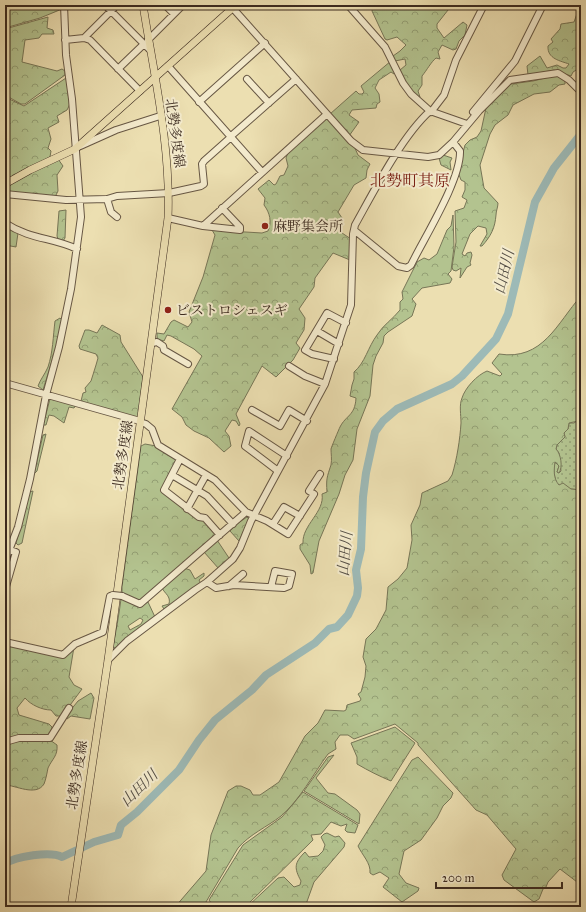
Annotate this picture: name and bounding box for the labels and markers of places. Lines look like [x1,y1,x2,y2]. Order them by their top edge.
place label: 麻野集会所 [273,218,343,235]
marker: 麻野集会所 [260,221,270,231]
place label: ビストロシェスギ [176,302,288,319]
marker: ビストロシェスギ [163,305,173,315]

